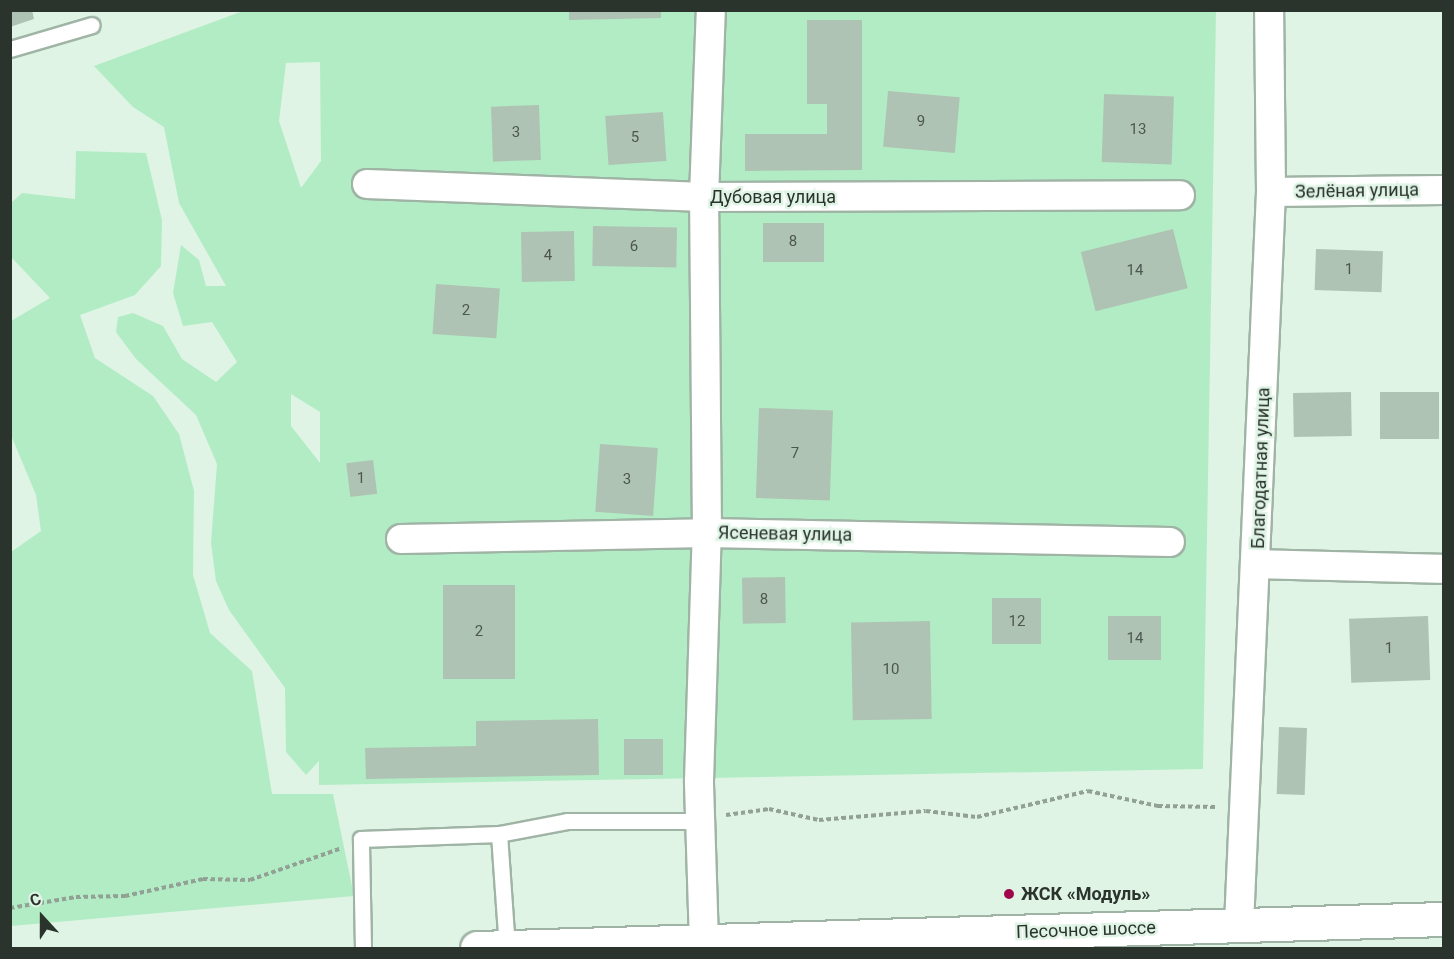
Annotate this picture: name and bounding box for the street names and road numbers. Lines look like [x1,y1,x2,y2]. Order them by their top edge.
street label: Зелёная улица [1295,179,1419,203]
street label: Дубовая улица [710,186,836,208]
street label: Благодатная улица [1247,387,1275,549]
street label: Ясеневая улица [718,522,852,546]
street label: Песочное шоссе [1016,917,1156,943]

